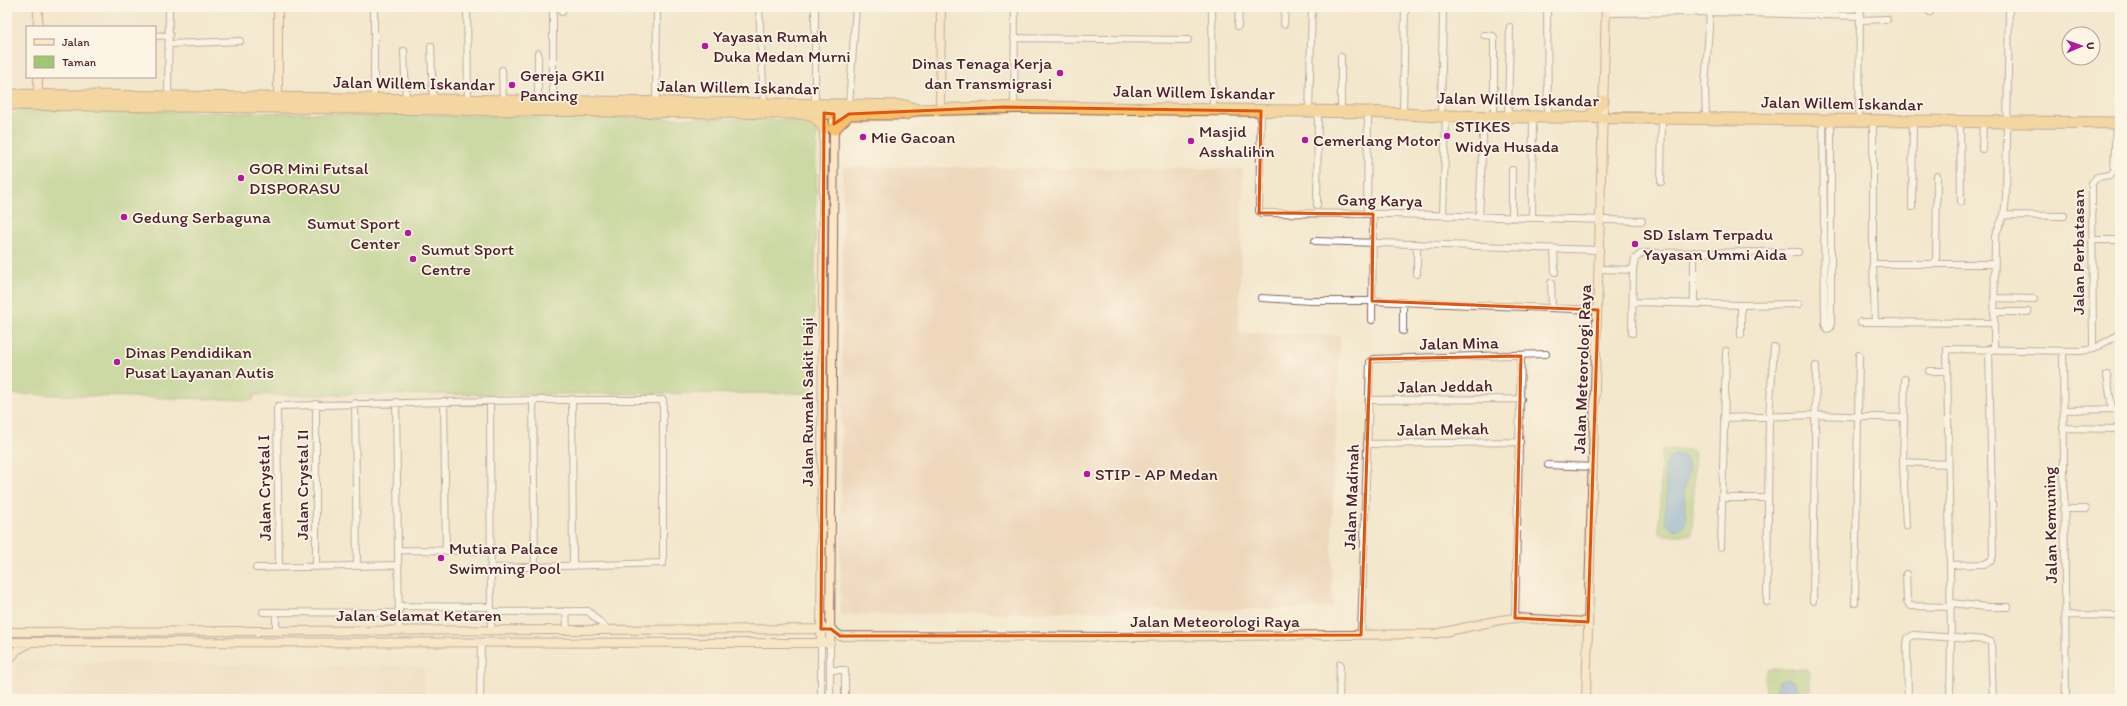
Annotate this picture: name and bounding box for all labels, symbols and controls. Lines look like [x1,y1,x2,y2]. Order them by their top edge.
legend [26,26,156,78]
place label: Yayasan Rumah Duka Medan Murni [713,26,851,66]
north arrow [2061,26,2101,66]
text: Jalan [62,35,90,49]
marker: Yayasan Rumah Duka Medan Murni [700,41,710,51]
text: U [2084,42,2097,50]
place label: Dinas Tenaga Kerja dan Transmigrasi [911,53,1052,93]
text: Taman [62,55,97,69]
place label: Gereja GKII Pancing [520,65,605,105]
marker: Dinas Tenaga Kerja dan Transmigrasi [1055,68,1065,78]
street label: Jalan Willem Iskandar [333,72,495,94]
street label: Jalan Willem Iskandar [657,76,819,98]
marker: Gereja GKII Pancing [507,80,517,90]
street label: Jalan Willem Iskandar [1113,81,1275,103]
street label: Jalan Willem Iskandar [1437,88,1599,110]
street label: Jalan Willem Iskandar [1761,92,1923,114]
place label: STIKES Widya Husada [1455,116,1559,156]
place label: Masjid Asshalihin [1199,121,1275,161]
place label: Mie Gacoan [871,127,955,147]
place label: Cemerlang Motor [1313,130,1441,150]
marker: STIKES Widya Husada [1442,131,1452,141]
marker: Mie Gacoan [858,132,868,142]
marker: Cemerlang Motor [1300,135,1310,145]
marker: Masjid Asshalihin [1186,136,1196,146]
place label: GOR Mini Futsal DISPORASU [249,158,369,198]
marker: GOR Mini Futsal DISPORASU [236,173,246,183]
street label: Gang Karya [1337,189,1423,211]
street label: Jalan Perbatasan [2068,189,2088,315]
place label: Gedung Serbaguna [132,207,271,227]
marker: Gedung Serbaguna [119,212,129,222]
place label: Sumut Sport Center [307,213,401,253]
place label: SD Islam Terpadu Yayasan Ummi Aida [1643,224,1787,264]
marker: Sumut Sport Center [403,228,413,238]
place label: Sumut Sport Centre [421,239,515,279]
marker: SD Islam Terpadu Yayasan Ummi Aida [1630,239,1640,249]
marker: Sumut Sport Centre [408,254,418,264]
street label: Jalan Meteorologi Raya [1569,284,1595,454]
street label: Jalan Rumah Sakit Haji [797,317,817,487]
street label: Jalan Mina [1419,332,1499,354]
place label: Dinas Pendidikan Pusat Layanan Autis [125,342,274,382]
marker: Dinas Pendidikan Pusat Layanan Autis [112,357,122,367]
street label: Jalan Jeddah [1397,375,1493,397]
street label: Jalan Mekah [1397,418,1490,440]
street label: Jalan Crystal II [292,430,312,540]
street label: Jalan Crystal I [253,435,275,541]
street label: Jalan Madinah [1339,444,1363,550]
place label: STIP - AP Medan [1095,464,1218,484]
street label: Jalan Kemuning [2039,466,2061,584]
marker: STIP - AP Medan [1082,469,1092,479]
place label: Mutiara Palace Swimming Pool [449,538,561,578]
marker: Mutiara Palace Swimming Pool [436,553,446,563]
street label: Jalan Selamat Ketaren [336,605,502,625]
street label: Jalan Meteorologi Raya [1130,611,1300,631]

